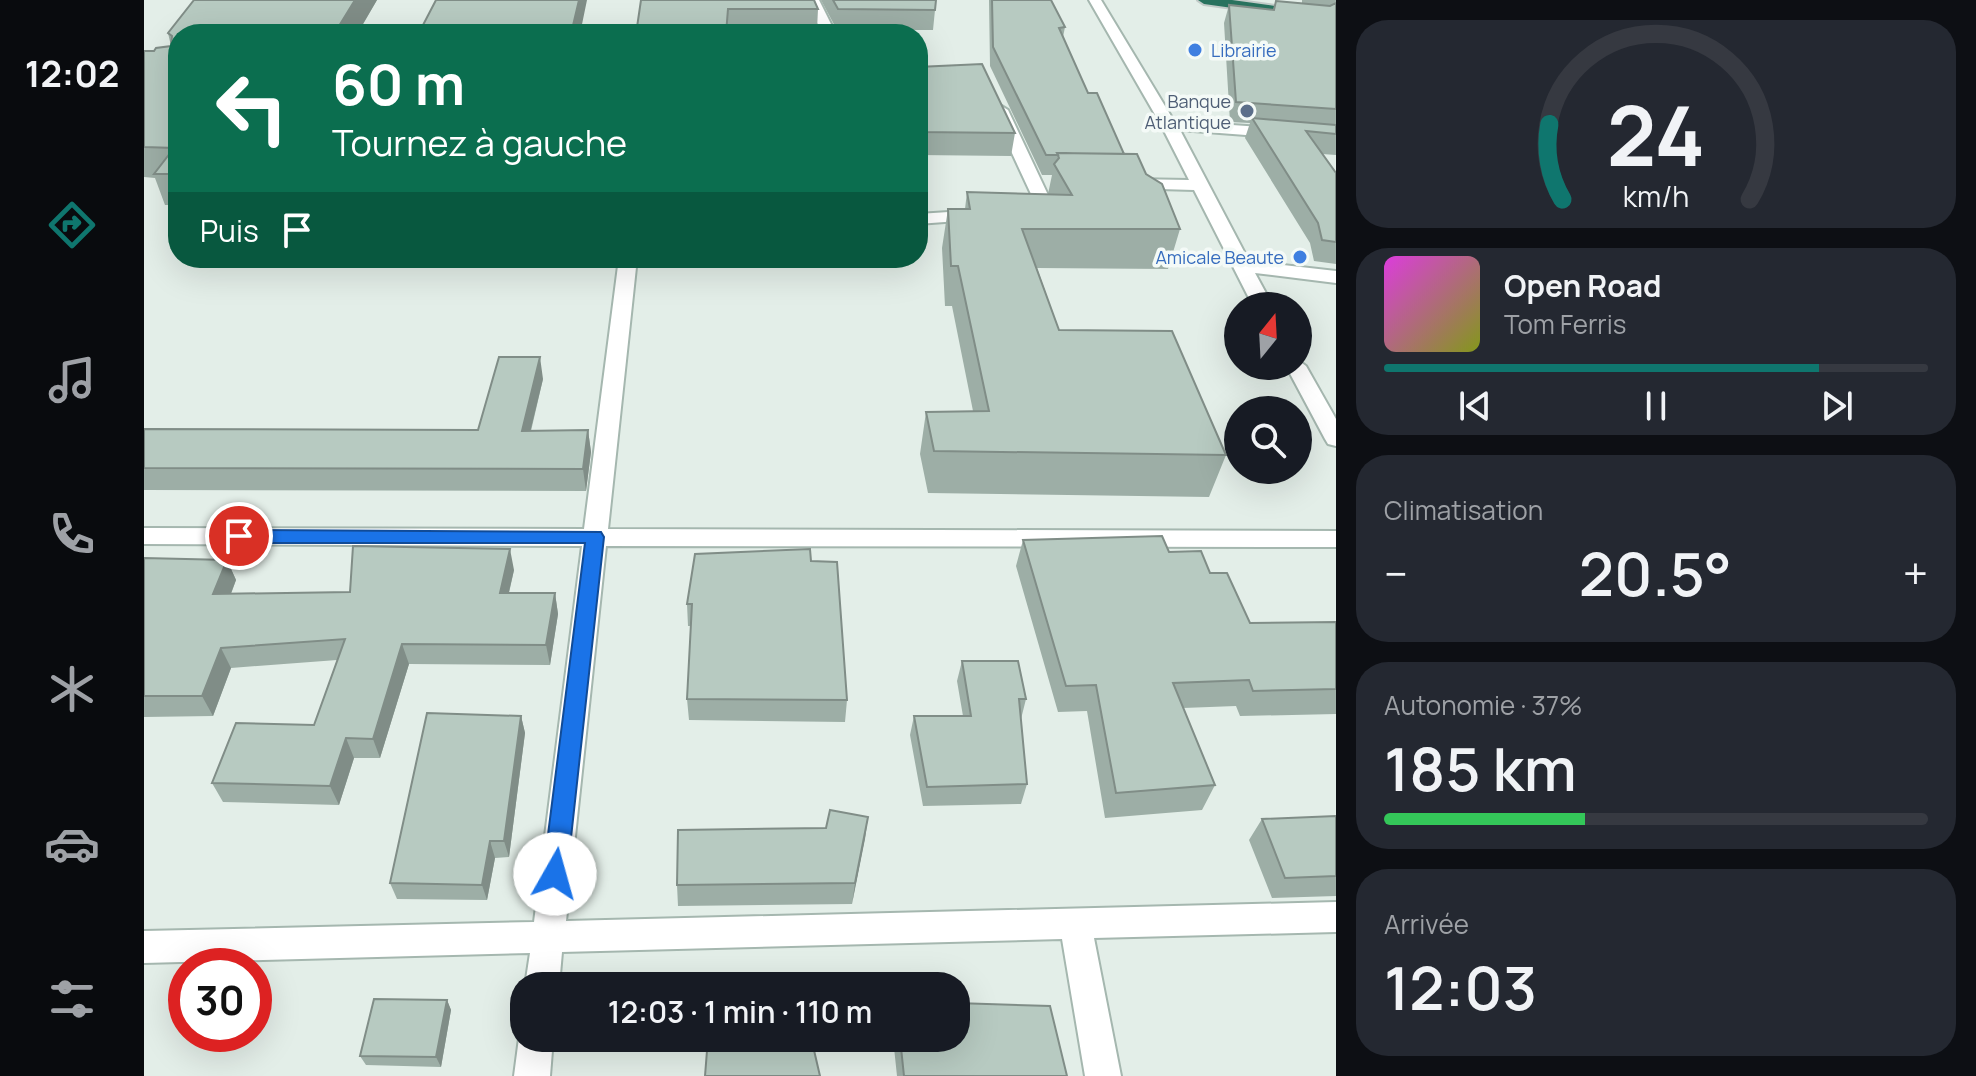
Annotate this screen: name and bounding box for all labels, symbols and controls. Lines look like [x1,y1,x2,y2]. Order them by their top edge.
place label: Librairie [1211,38,1277,62]
marker: Librairie [1186,41,1204,59]
text: 60 m [332,45,465,122]
text: 12:02 [25,49,119,98]
icon: left [200,56,304,160]
text: 24 [1607,77,1705,191]
place label: Banque Atlantique [1145,89,1231,134]
marker: Banque Atlantique [1238,102,1256,120]
text: Tournez à gauche [332,118,627,167]
text: km/h [1623,177,1689,216]
icon: directions [44,197,100,253]
icon: arrive [275,208,319,252]
text: Puis [200,210,259,251]
place label: Amicale Beaute [1155,245,1284,269]
marker: Amicale Beaute [1291,248,1309,266]
text: Open Road [1504,265,1661,306]
north arrow [1224,292,1312,380]
map controls [1224,292,1312,484]
text: Tom Ferris [1504,306,1626,342]
icon: music [44,352,100,408]
icon: previous [1453,384,1497,428]
icon: pause [1634,384,1678,428]
icon: next [1815,384,1859,428]
button: search [1224,396,1312,484]
text: Climatisation [1384,492,1543,528]
pin [205,502,273,570]
icon: phone [44,506,100,562]
icon: arrive [217,514,261,558]
text: 20.5° [1579,532,1732,614]
text: − [1384,543,1408,603]
text: + [1903,543,1928,603]
icon: climate [44,661,100,717]
text: Autonomie · 37% [1384,687,1582,723]
text: 185 km [1384,727,1577,809]
icon: car [44,816,100,872]
position arrow [513,832,597,916]
text: Arrivée [1384,906,1469,942]
text: 12:03 [1384,946,1537,1028]
speed limit sign: 30 [168,948,272,1052]
icon: filters [44,971,100,1027]
text: 12:03 · 1 min · 110 m [608,991,872,1032]

